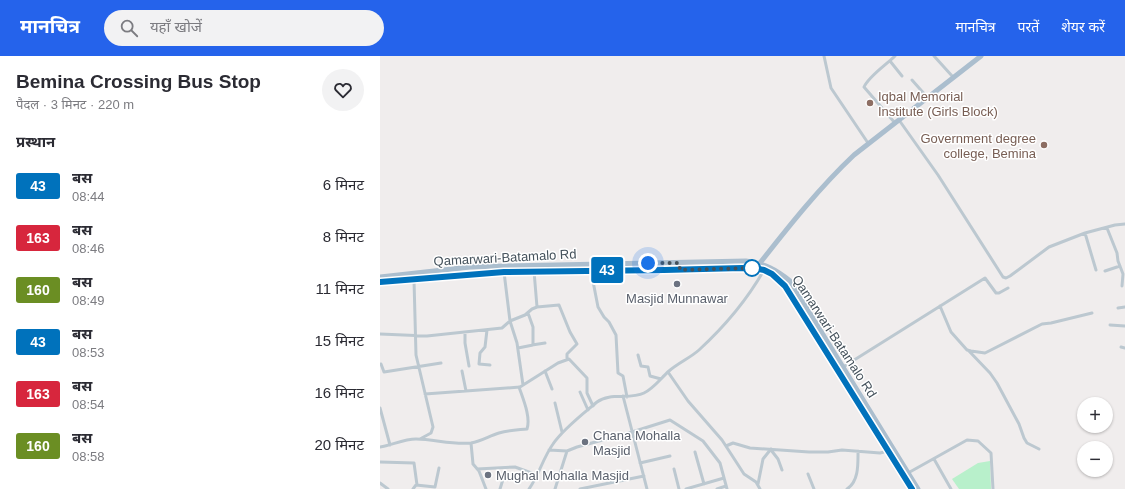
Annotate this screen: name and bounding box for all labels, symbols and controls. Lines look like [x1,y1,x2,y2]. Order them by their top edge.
search box [104,10,384,46]
text: मानचित्र [20,16,80,37]
icon: search [118,17,140,39]
text: यहाँ खोजें [150,18,202,35]
text: मानचित्र [956,19,996,35]
text: परतें [1018,19,1039,35]
text: शेयर करें [1061,19,1105,35]
button: heart [322,69,364,111]
text: Bemina Crossing Bus Stop [16,71,261,92]
place label: Iqbal Memorial Institute (Girls Block) [878,89,998,119]
text: पैदल · 3 मिनट · 220 m [16,97,134,112]
marker: Iqbal Memorial Institute (Girls Block) [865,98,875,108]
place label: Government degree college, Bemina [920,131,1037,161]
text: प्रस्थान [16,133,55,150]
marker: Government degree college, Bemina [1039,140,1049,150]
text: बस [72,169,92,186]
text: 6 मिनट [323,176,364,193]
text: 43 [30,178,46,194]
text: 08:44 [72,189,105,204]
text: बस [72,221,92,238]
text: 8 मिनट [323,228,364,245]
text: 163 [26,230,50,246]
text: 08:46 [72,241,105,256]
street label: Qamarwari-Batamalo Rd [433,246,577,269]
your location [638,253,658,273]
line badge: 43 [589,257,625,283]
unlabelled marker [743,259,761,277]
text: 43 [599,262,615,278]
street label: Qamarwari-Batamalo Rd [789,272,880,400]
text: बस [72,273,92,290]
marker: Masjid Munnawar [672,279,682,289]
text: 11 मिनट [316,280,364,297]
text: 160 [26,282,50,298]
place label: Masjid Munnawar [626,291,729,306]
text: 08:49 [72,293,105,308]
text: बस [72,325,92,342]
text: 15 मिनट [314,332,364,349]
text: 43 [30,334,46,350]
text: 08:53 [72,345,105,360]
text: बस [72,377,92,394]
text: 16 मिनट [314,384,364,401]
text: 163 [26,386,50,402]
text: 08:54 [72,397,105,412]
map controls [1077,397,1113,477]
button: + [1077,397,1113,433]
place label: Chana Mohalla Masjid [593,428,681,458]
text: बस [72,429,92,446]
text: 20 मिनट [314,436,364,453]
marker: Chana Mohalla Masjid [580,437,590,447]
text: 160 [26,438,50,454]
button: − [1077,441,1113,477]
text: 08:58 [72,449,105,464]
place label: Mughal Mohalla Masjid [496,468,629,483]
marker: Mughal Mohalla Masjid [483,470,493,480]

